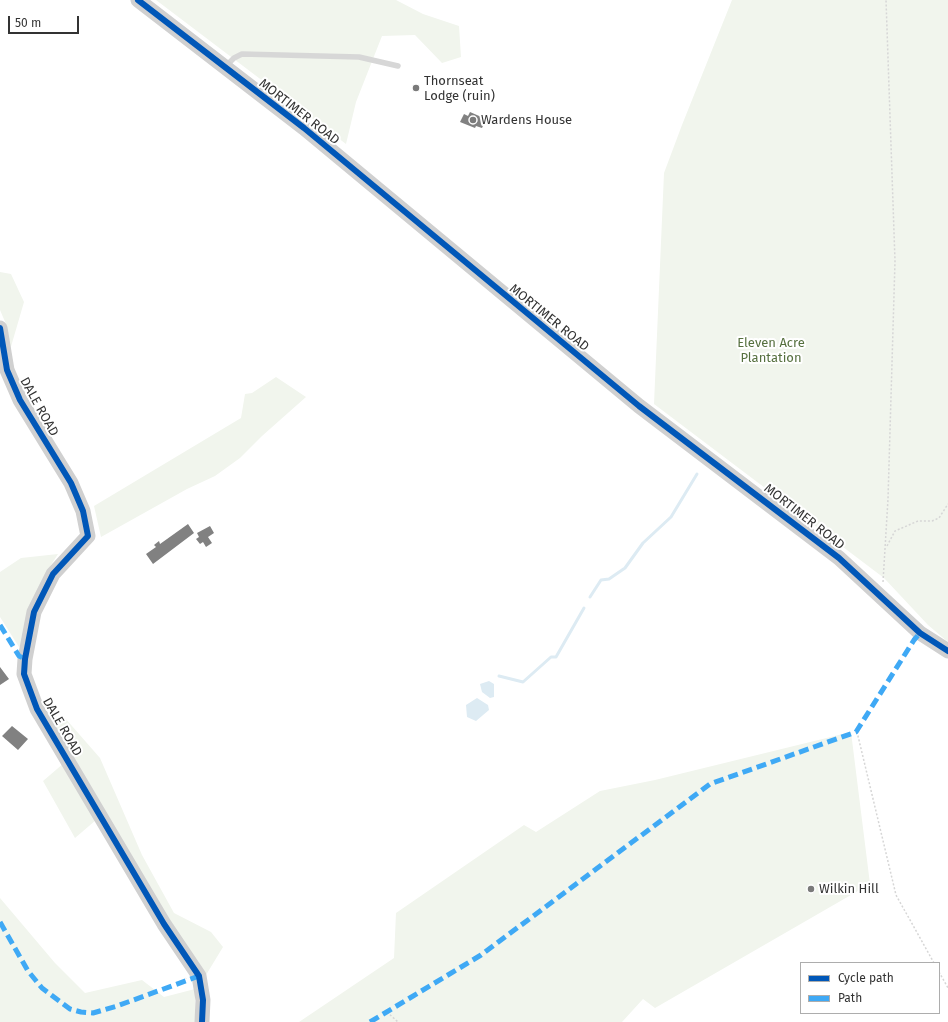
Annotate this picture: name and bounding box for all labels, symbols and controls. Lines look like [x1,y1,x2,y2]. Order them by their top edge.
scale bar [10,8,81,34]
text: 50 m [15,16,41,30]
place label: Thornseat Lodge (ruin) [424,73,495,104]
street label: MORTIMER ROAD [256,76,342,148]
marker: Thornseat Lodge (ruin) [411,83,421,93]
place label: Wardens House [481,112,572,128]
marker: Wardens House [468,115,478,125]
street label: MORTIMER ROAD [506,281,592,355]
park label: Eleven Acre Plantation [737,335,805,366]
street label: DALE ROAD [16,375,62,439]
street label: MORTIMER ROAD [761,481,847,553]
street label: DALE ROAD [39,695,85,759]
place label: Wilkin Hill [819,881,879,897]
marker: Wilkin Hill [806,884,816,894]
legend [800,962,940,1014]
text: Cycle path [838,971,894,985]
text: Path [838,991,862,1005]

